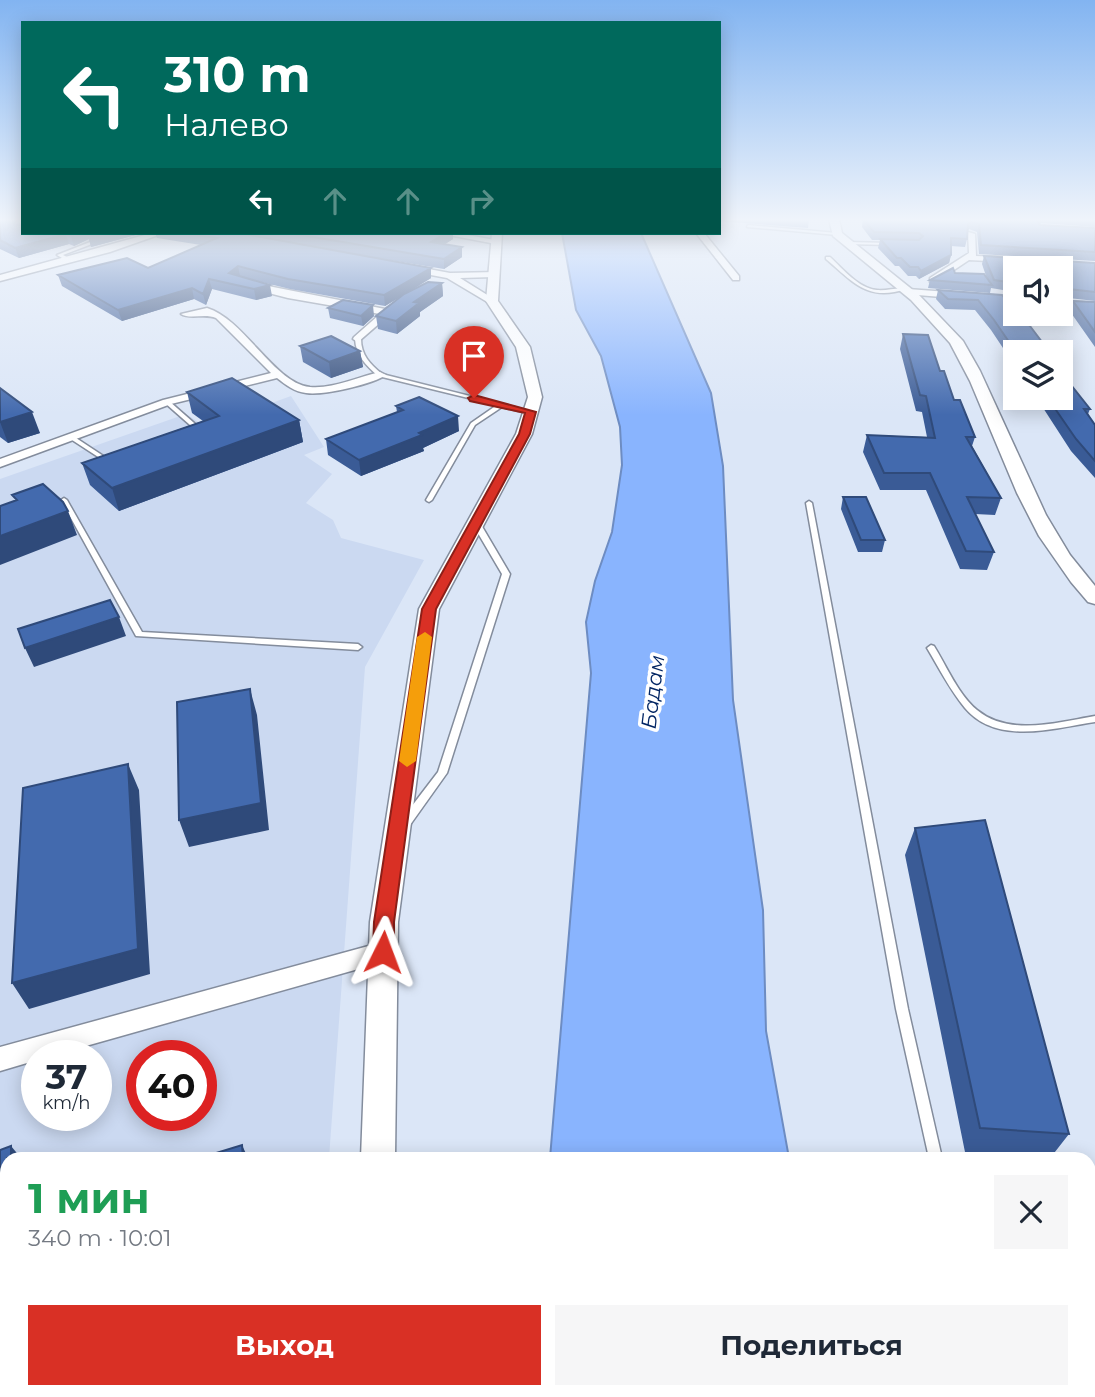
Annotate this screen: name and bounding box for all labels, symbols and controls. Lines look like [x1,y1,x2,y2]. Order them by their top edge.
text: 310 m [164,45,311,104]
icon: left [49,49,140,140]
text: Налево [164,105,289,144]
icon: left [243,182,281,220]
icon: ahead [316,182,354,220]
icon: ahead [389,182,427,220]
icon: right [462,182,500,220]
map controls [1003,256,1073,410]
button: sound [1003,256,1073,326]
pin [444,326,504,398]
icon: arrive [455,337,493,375]
button: layers [1003,340,1073,410]
water label: Бадам [636,654,669,730]
position arrow [346,915,420,989]
speed limit sign: 40 [126,1040,217,1131]
text: 37 [45,1055,88,1098]
text: km/h [42,1092,91,1114]
text: 1 мин [28,1172,150,1224]
button: close [994,1175,1068,1249]
text: 340 m · 10:01 [28,1224,172,1252]
button: Выход [28,1305,541,1385]
button: Поделиться [555,1305,1068,1385]

